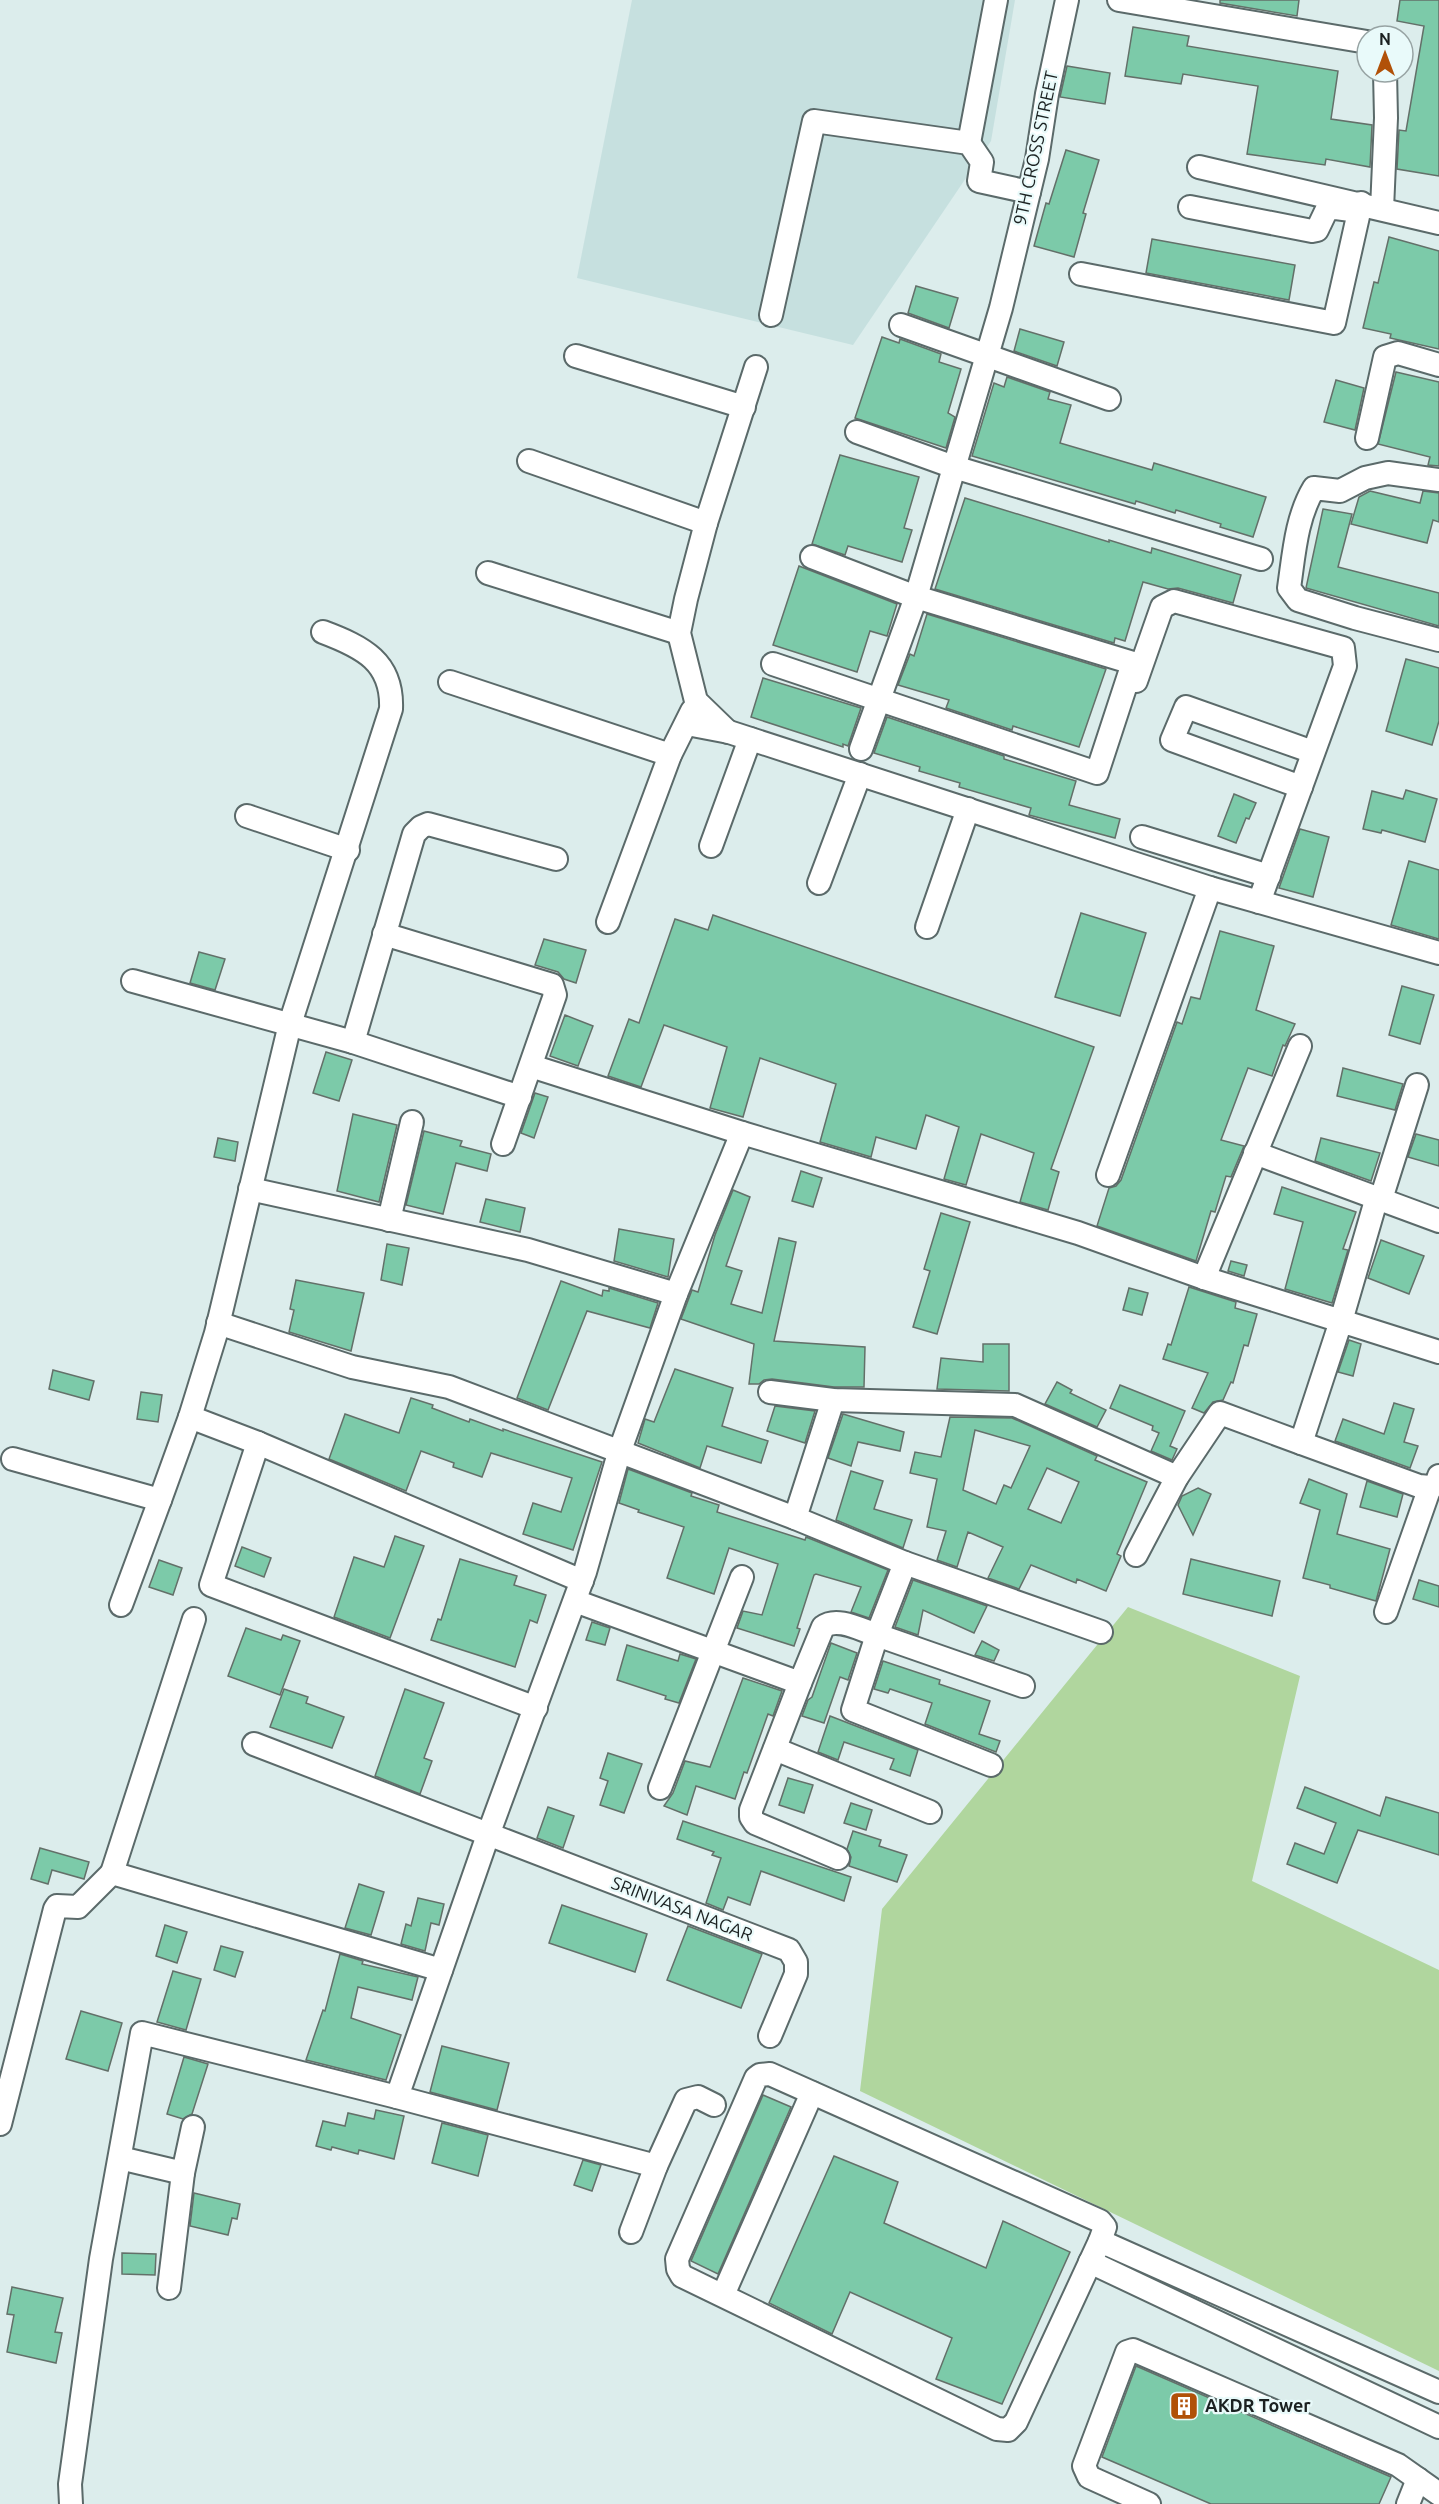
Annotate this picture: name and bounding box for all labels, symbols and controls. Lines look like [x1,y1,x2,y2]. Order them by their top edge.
north arrow [1355,24,1415,84]
text: N [1379,30,1391,48]
street label: 9TH CROSS STREET [1009,69,1061,227]
street label: SRINIVASA NAGAR [609,1872,756,1944]
building icon: AKDR Tower [1168,2390,1200,2422]
place label: AKDR Tower [1205,2395,1311,2415]

